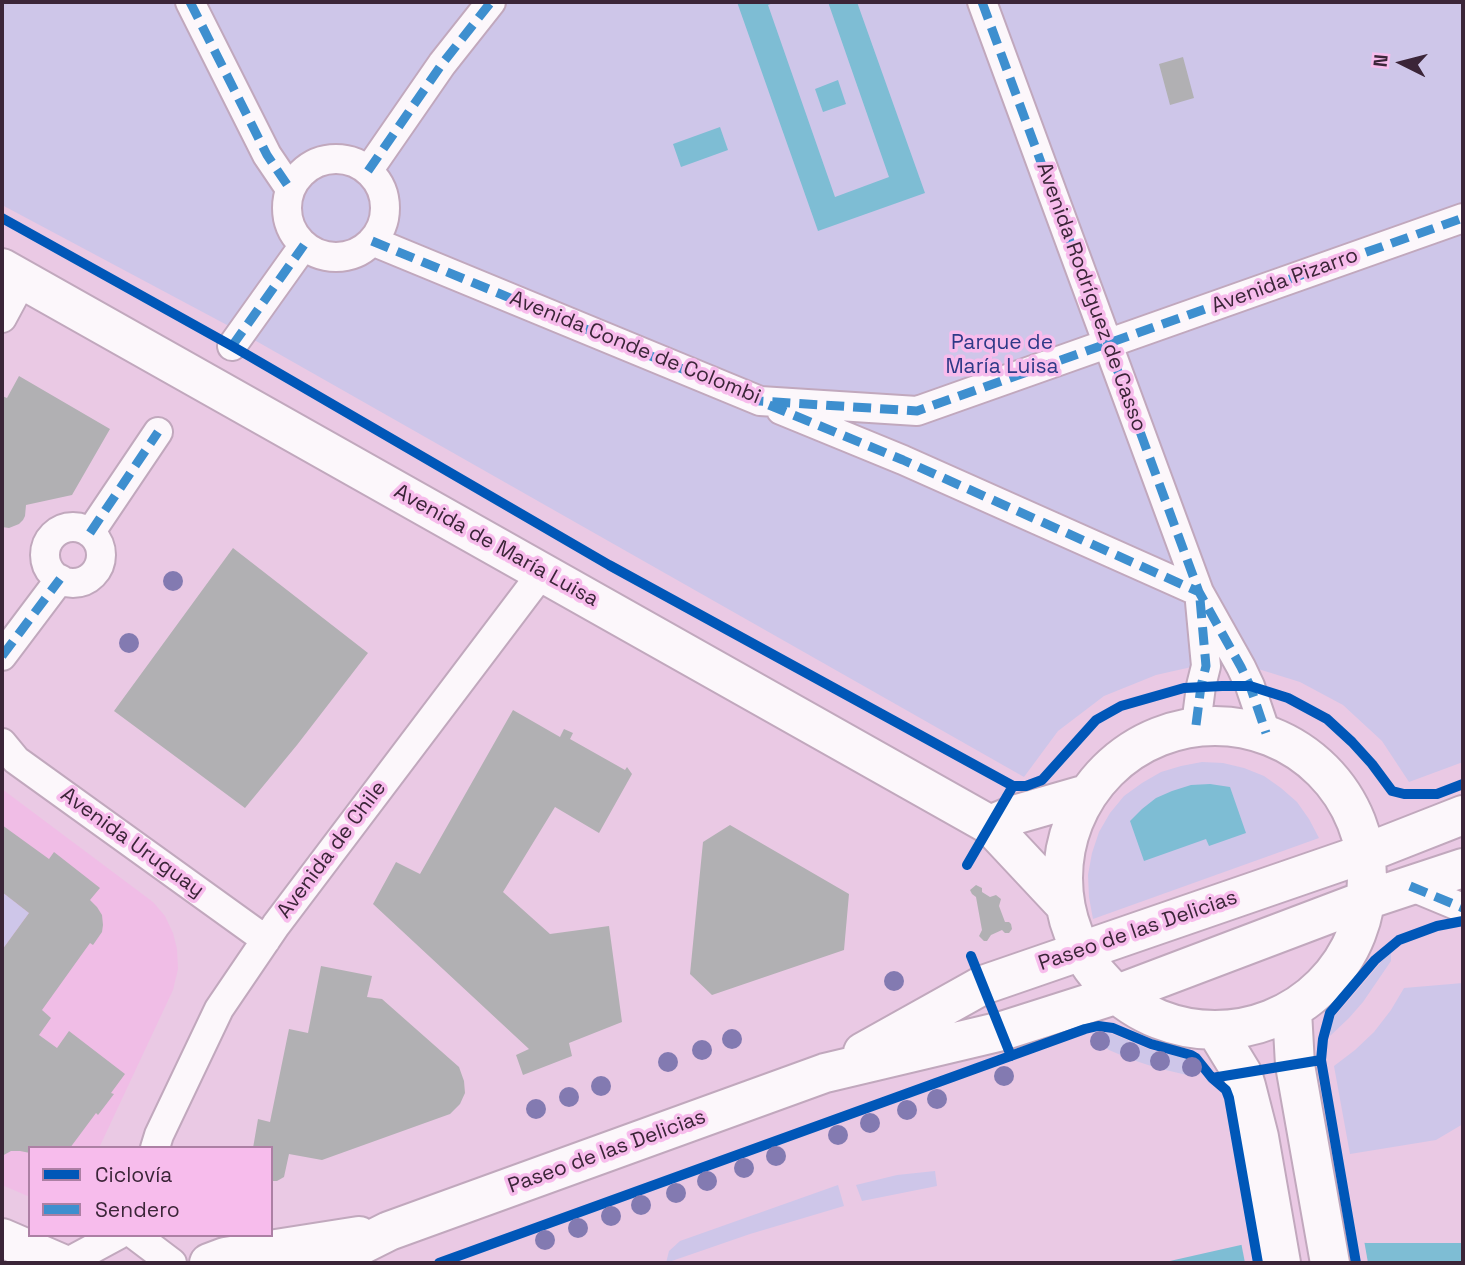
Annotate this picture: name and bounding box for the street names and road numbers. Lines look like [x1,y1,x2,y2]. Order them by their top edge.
street label: Avenida Rodríguez de Casso [1030,159,1152,435]
street label: Avenida Pizarro [1208,243,1362,319]
street label: Avenida Conde de Colombi [506,286,764,410]
street label: Avenida de María Luisa [389,479,603,613]
street label: Avenida de Chile [272,776,392,924]
street label: Avenida Uruguay [55,783,209,903]
street label: Paseo de las Delicias [1035,885,1241,977]
street label: Paseo de las Delicias [505,1104,709,1200]

